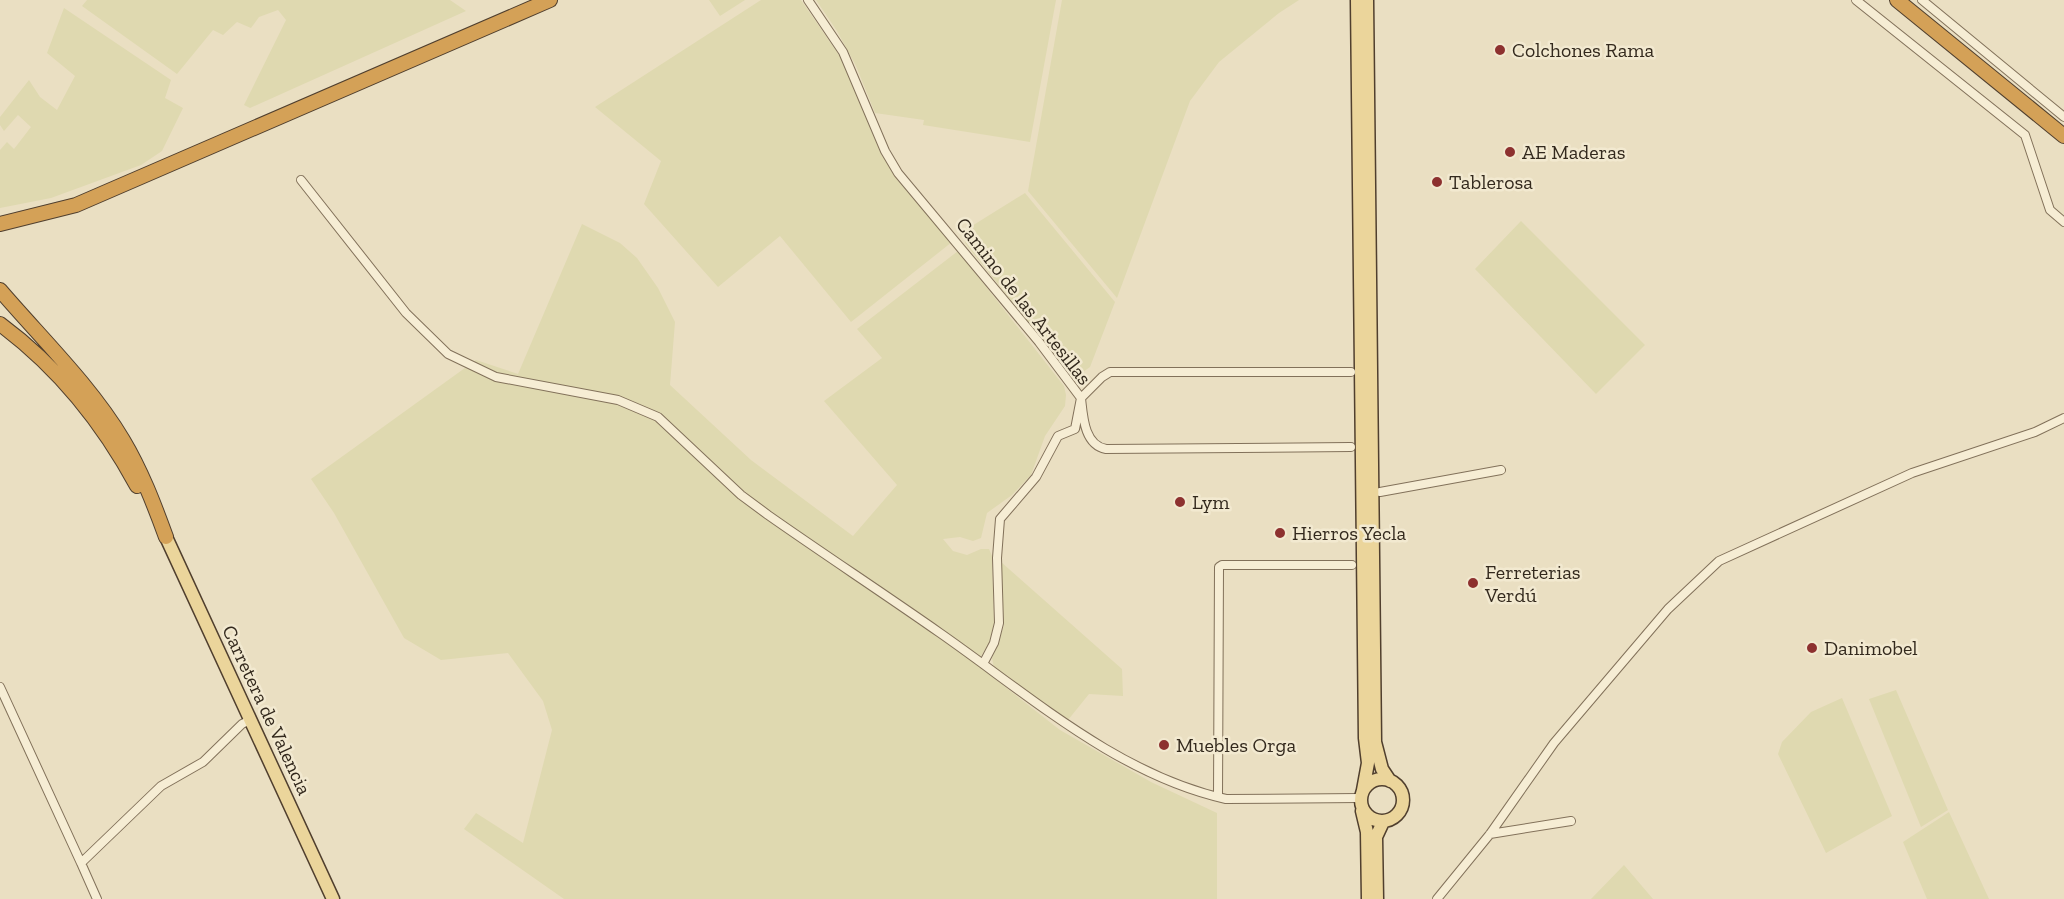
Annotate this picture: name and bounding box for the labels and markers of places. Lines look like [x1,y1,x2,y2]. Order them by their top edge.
place label: Colchones Rama [1512,38,1655,62]
marker: Colchones Rama [1493,43,1507,57]
place label: AE Maderas [1522,140,1626,164]
marker: AE Maderas [1503,145,1517,159]
place label: Tablerosa [1449,170,1533,194]
marker: Tablerosa [1430,175,1444,189]
place label: Lym [1192,490,1230,514]
marker: Lym [1173,495,1187,509]
place label: Hierros Yecla [1292,521,1406,545]
marker: Hierros Yecla [1273,526,1287,540]
place label: Ferreterias Verdú [1484,560,1581,607]
marker: Ferreterias Verdú [1466,576,1480,590]
place label: Danimobel [1824,636,1918,660]
marker: Danimobel [1805,641,1819,655]
place label: Muebles Orga [1176,733,1296,757]
marker: Muebles Orga [1157,738,1171,752]

